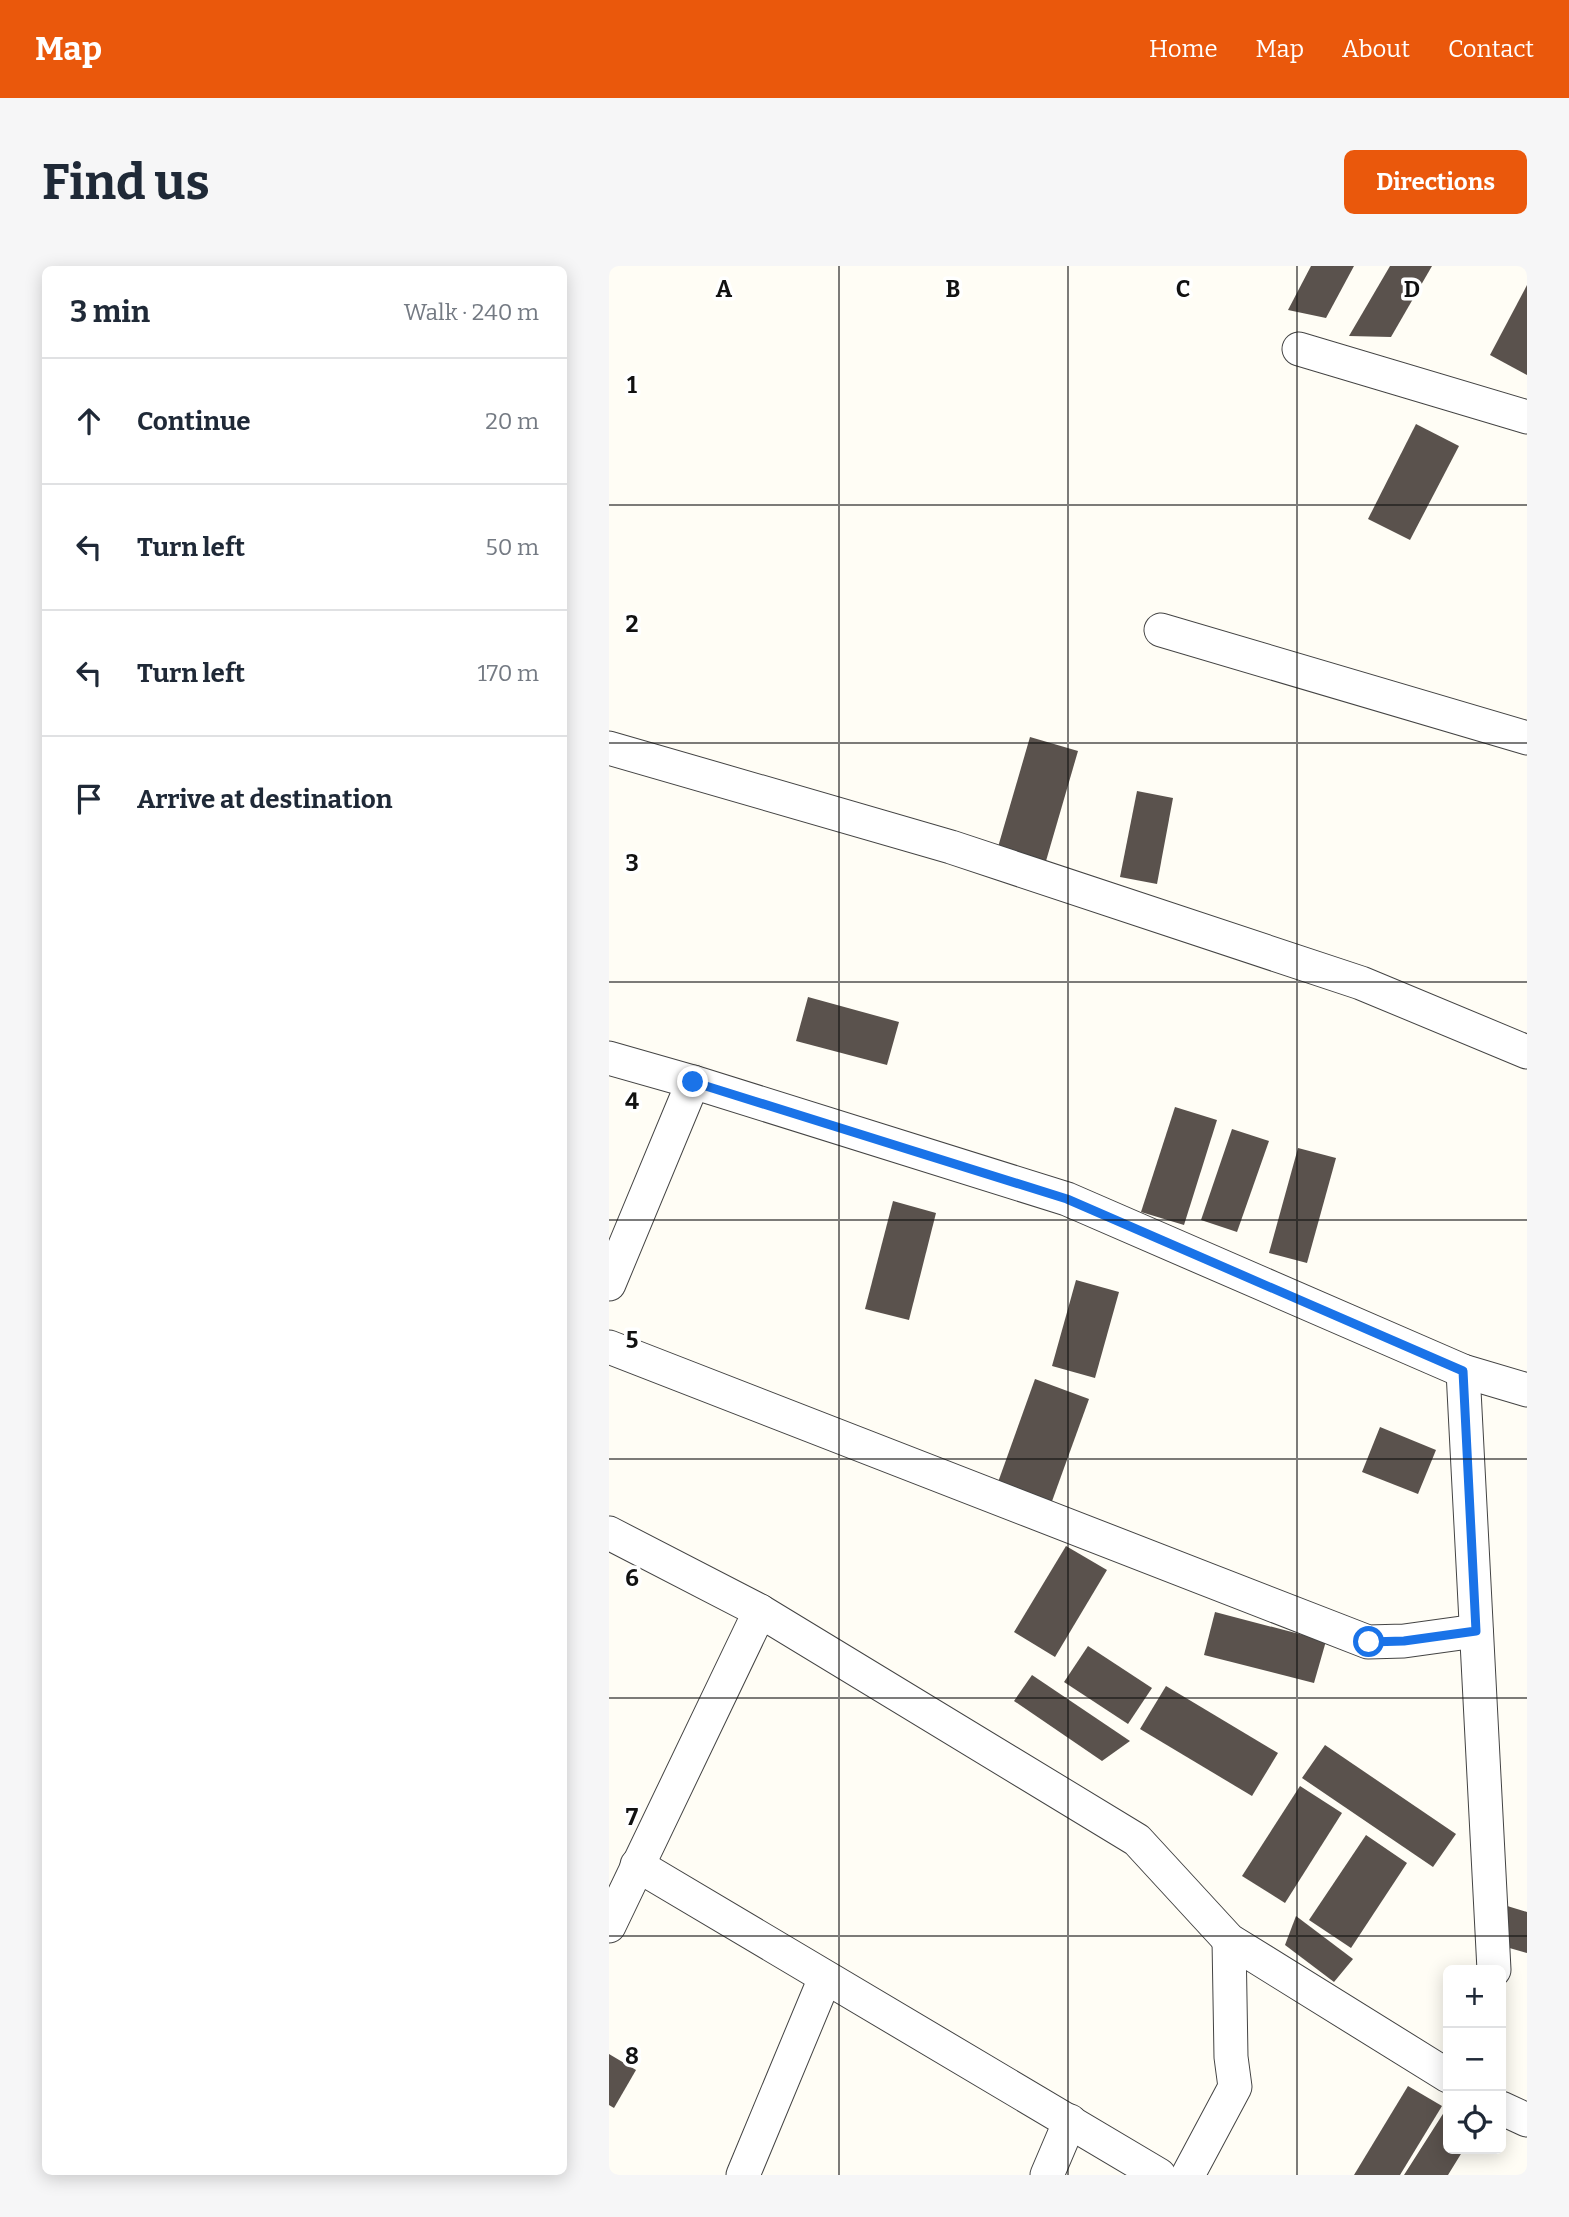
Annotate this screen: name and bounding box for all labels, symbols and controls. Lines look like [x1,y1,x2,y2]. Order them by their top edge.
text: Map [35,29,102,69]
text: Home [1149,35,1218,63]
text: Map [1256,35,1304,63]
text: About [1342,35,1410,63]
text: Contact [1448,35,1534,63]
button: Directions [1344,150,1527,214]
text: Find us [42,153,210,212]
text: A [716,275,733,303]
text: B [946,275,960,303]
text: C [1176,275,1190,303]
text: D [1404,275,1420,303]
text: 3 min [70,294,150,330]
text: Walk · 240 m [404,298,539,326]
text: 1 [627,371,637,399]
icon: ahead [70,402,108,440]
text: Continue [137,406,251,437]
text: 20 m [485,407,539,435]
icon: left [70,528,108,566]
text: Turn left [137,532,245,563]
text: 50 m [485,533,539,561]
text: 2 [626,610,639,638]
icon: left [70,654,108,692]
text: Turn left [137,658,245,689]
text: 170 m [477,659,539,687]
icon: arrive [70,780,108,818]
text: Arrive at destination [137,784,392,815]
text: 3 [625,849,639,877]
route end [677,1066,708,1097]
text: 4 [625,1087,639,1115]
text: 5 [626,1326,638,1354]
text: 6 [625,1564,639,1592]
route start [1353,1626,1384,1657]
text: 7 [626,1803,639,1831]
map controls [1443,1965,1506,2154]
button: + [1443,1965,1506,2028]
button: − [1443,2028,1506,2091]
text: 8 [625,2042,639,2070]
button: locate [1443,2091,1506,2154]

